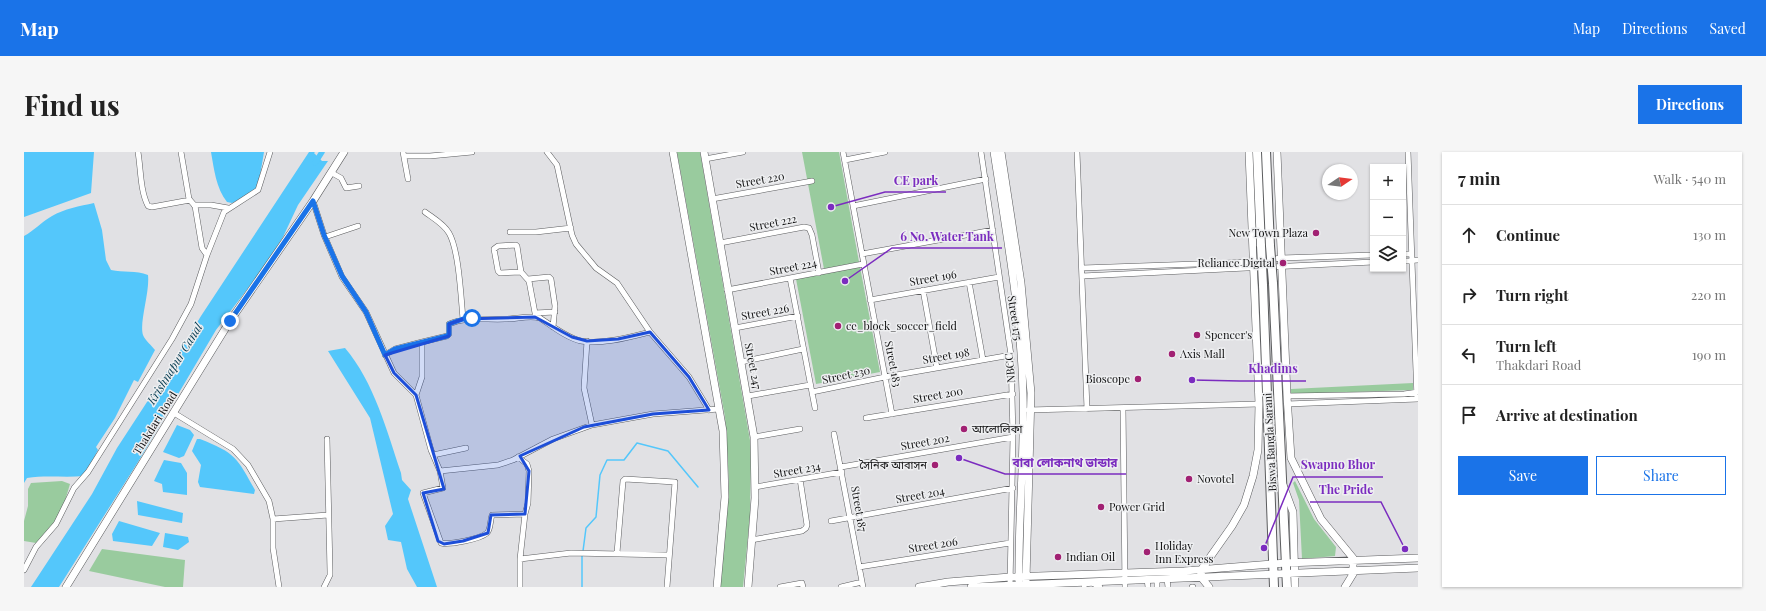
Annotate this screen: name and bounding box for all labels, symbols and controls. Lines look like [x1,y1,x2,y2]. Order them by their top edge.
text: Map [20,15,59,41]
text: Map [1573,19,1600,38]
text: Directions [1622,19,1688,38]
text: Saved [1710,19,1746,38]
button: Directions [1638,85,1742,124]
text: Find us [24,86,120,123]
north arrow [1322,164,1358,200]
map controls [1370,164,1406,272]
button: + [1370,164,1406,200]
text: 7 min [1458,167,1501,189]
street label: Street 220 [734,168,786,191]
callout: CE park [885,168,946,192]
text: Walk · 540 m [1653,170,1726,187]
text: CE park [894,172,939,188]
button: − [1370,200,1406,236]
street label: Street 222 [748,211,798,234]
callout: 6 No. Water Tank [892,224,1002,248]
icon: ahead [1458,224,1480,246]
place label: New Town Plaza [1228,225,1309,240]
text: Continue [1496,225,1560,245]
text: 130 m [1693,226,1726,243]
text: 6 No. Water Tank [900,228,995,244]
marker: New Town Plaza [1311,228,1321,238]
button: layers [1370,236,1406,272]
street label: Street 224 [768,254,818,278]
place label: Reliance Digital [1198,255,1275,270]
marker: Reliance Digital [1278,258,1288,268]
street label: Street 196 [908,266,958,289]
icon: right [1458,284,1480,306]
text: Turn right [1496,285,1569,305]
text: 220 m [1691,286,1726,303]
street label: Street 175 [1005,294,1027,342]
street label: Street 226 [740,300,790,323]
route start [463,309,481,327]
route end [221,312,239,330]
place label: ce_block_soccer_field [846,318,957,333]
water label: Krishnapur Canal [142,319,206,408]
marker: ce_block_soccer_field [833,321,843,331]
place label: Spencer's [1205,327,1252,342]
marker: Spencer's [1192,330,1202,340]
text: Turn left [1496,336,1557,356]
street label: Street 183 [882,340,905,388]
street label: Street 247 [742,341,765,391]
street label: Street 198 [921,344,971,367]
icon: left [1458,344,1480,366]
place label: Axis Mall [1179,346,1225,361]
text: 190 m [1692,346,1726,363]
marker: Axis Mall [1167,349,1177,359]
street label: NBCC [1001,353,1018,384]
text: Thakdari Road [1496,356,1581,373]
callout: Khadims [1240,357,1306,381]
text: Khadims [1248,360,1298,376]
street label: Street 230 [820,362,872,387]
place label: Bioscope [1086,371,1130,386]
marker: Bioscope [1133,374,1143,384]
street label: Street 200 [912,383,964,406]
street label: Thakdari Road [129,388,180,457]
street label: Biswa Bangla Sarani [1259,392,1280,492]
icon: arrive [1458,404,1480,426]
text: Arrive at destination [1496,405,1638,425]
place label: আলোলিকা [971,421,1024,436]
marker: আলোলিকা [959,424,969,434]
street label: Street 202 [899,430,950,453]
callout: বাবা লোকনাথ ভান্ডার [1005,450,1126,474]
callout: Swapno Bhor [1293,453,1383,477]
text: বাবা লোকনাথ ভান্ডার [1011,454,1118,470]
text: Swapno Bhor [1301,456,1376,472]
button: Save [1458,456,1588,495]
button: Share [1596,456,1726,495]
place label: সৈনিক আবাসন [858,457,927,472]
street label: Street 234 [772,458,822,481]
marker: সৈনিক আবাসন [930,460,940,470]
place label: Novotel [1197,471,1234,486]
marker: Novotel [1184,474,1194,484]
callout: The Pride [1310,478,1381,502]
text: The Pride [1319,481,1373,497]
street label: Street 204 [894,483,946,506]
street label: Street 187 [848,485,871,534]
place label: Power Grid [1109,499,1165,514]
marker: Power Grid [1096,502,1106,512]
street label: Street 206 [907,533,959,556]
place label: Holiday Inn Express [1155,538,1214,566]
marker: Holiday Inn Express [1142,547,1152,557]
place label: Indian Oil [1066,549,1115,564]
marker: Indian Oil [1053,552,1063,562]

